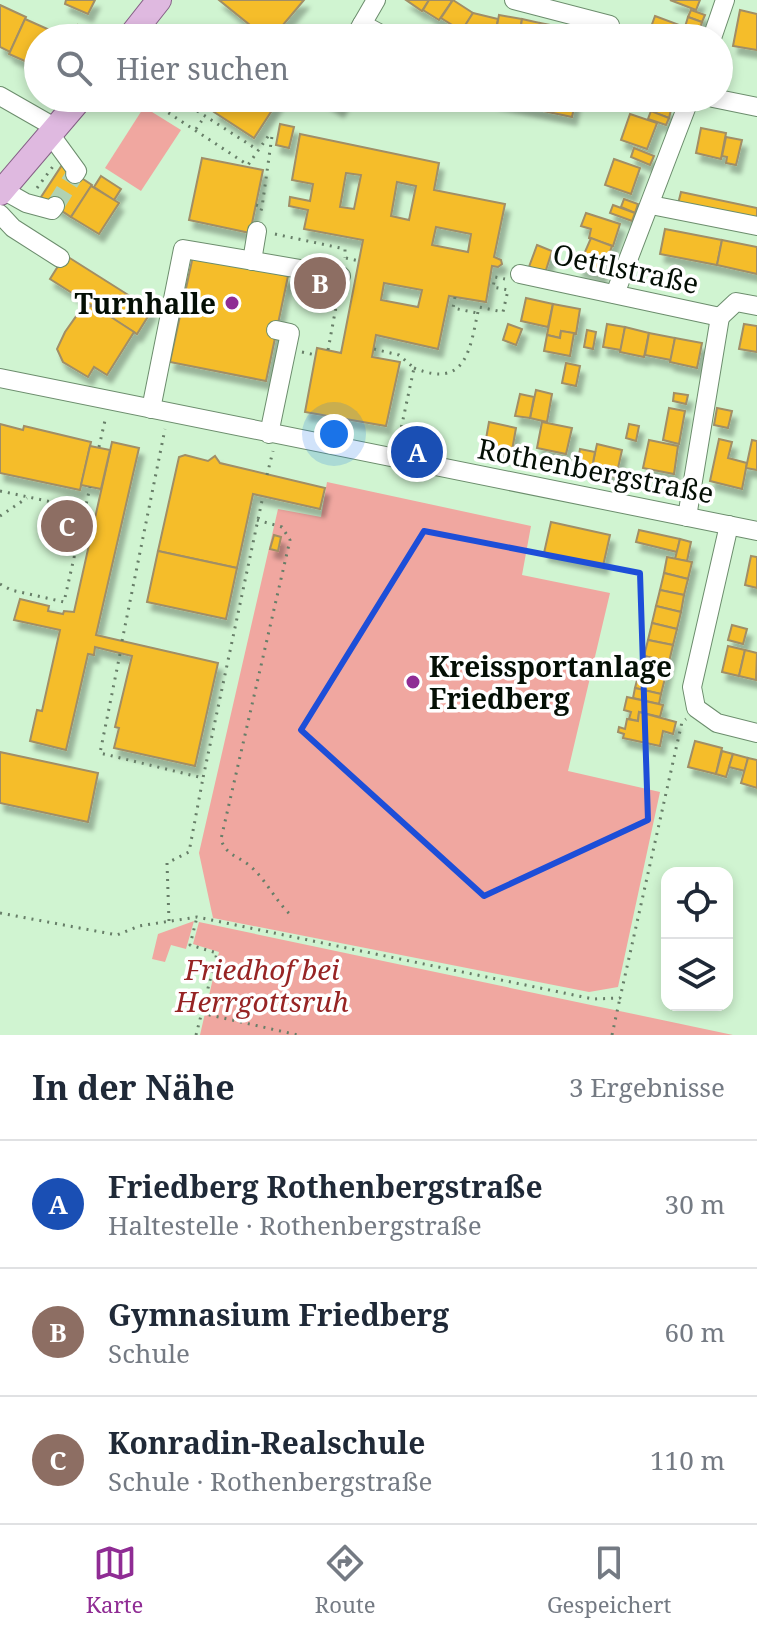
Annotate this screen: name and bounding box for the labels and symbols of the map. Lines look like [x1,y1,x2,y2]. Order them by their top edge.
street label: Oettlstraße [550,234,702,302]
pin: B [294,253,346,313]
place label: Turnhalle [75,284,216,322]
marker: Turnhalle [223,294,241,312]
your location [314,414,354,454]
pin: A [391,422,443,482]
street label: Rothenbergstraße [475,428,717,512]
pin: C [41,496,93,556]
place label: Kreissportanlage Friedberg [429,647,672,717]
marker: Kreissportanlage Friedberg [404,673,422,691]
park label: Friedhof bei Herrgottsruh [174,950,349,1020]

